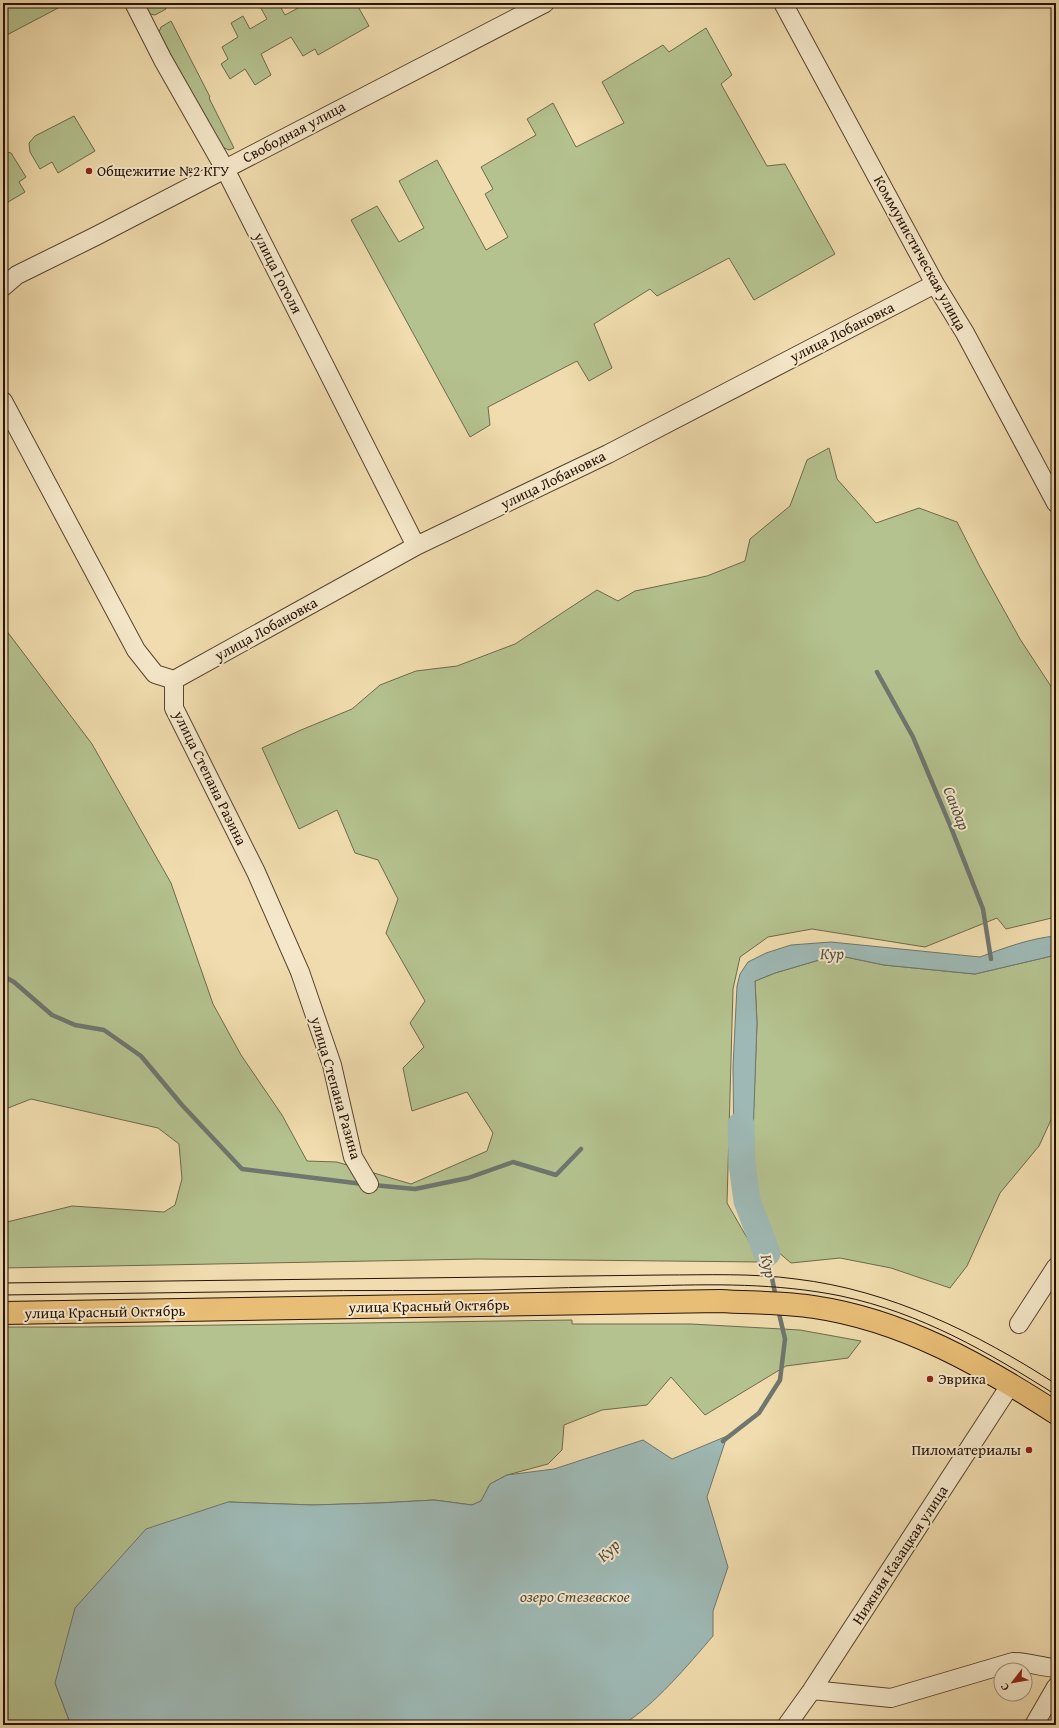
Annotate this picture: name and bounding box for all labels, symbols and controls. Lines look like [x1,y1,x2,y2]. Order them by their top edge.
street label: Свободная улица [239,95,350,168]
place label: Общежитие №2 КГУ [97,160,230,181]
marker: Общежитие №2 КГУ [84,166,94,176]
street label: Коммунистическая улица [869,171,972,335]
street label: улица Гоголя [249,228,308,317]
street label: улица Лобановка [785,296,898,367]
street label: улица Лобановка [496,445,610,515]
street label: улица Лобановка [210,591,322,666]
street label: улица Степана Разина [168,706,253,849]
water label: Сандар [937,782,977,834]
water label: Кур [820,941,844,965]
street label: улица Степана Разина [306,1013,367,1162]
water label: Кур [755,1252,783,1281]
street label: улица Красный Октябрь [347,1294,510,1317]
street label: улица Красный Октябрь [23,1300,186,1323]
place label: Эврика [938,1368,987,1389]
marker: Эврика [925,1374,935,1384]
place label: Пиломатериалы [911,1439,1021,1460]
marker: Пиломатериалы [1024,1445,1034,1455]
street label: Нижняя Казацкая улица [847,1480,953,1628]
water label: Кур [591,1533,625,1567]
water label: озеро Стезевское [520,1584,631,1608]
north arrow [993,1662,1033,1702]
text: С [996,1680,1013,1694]

